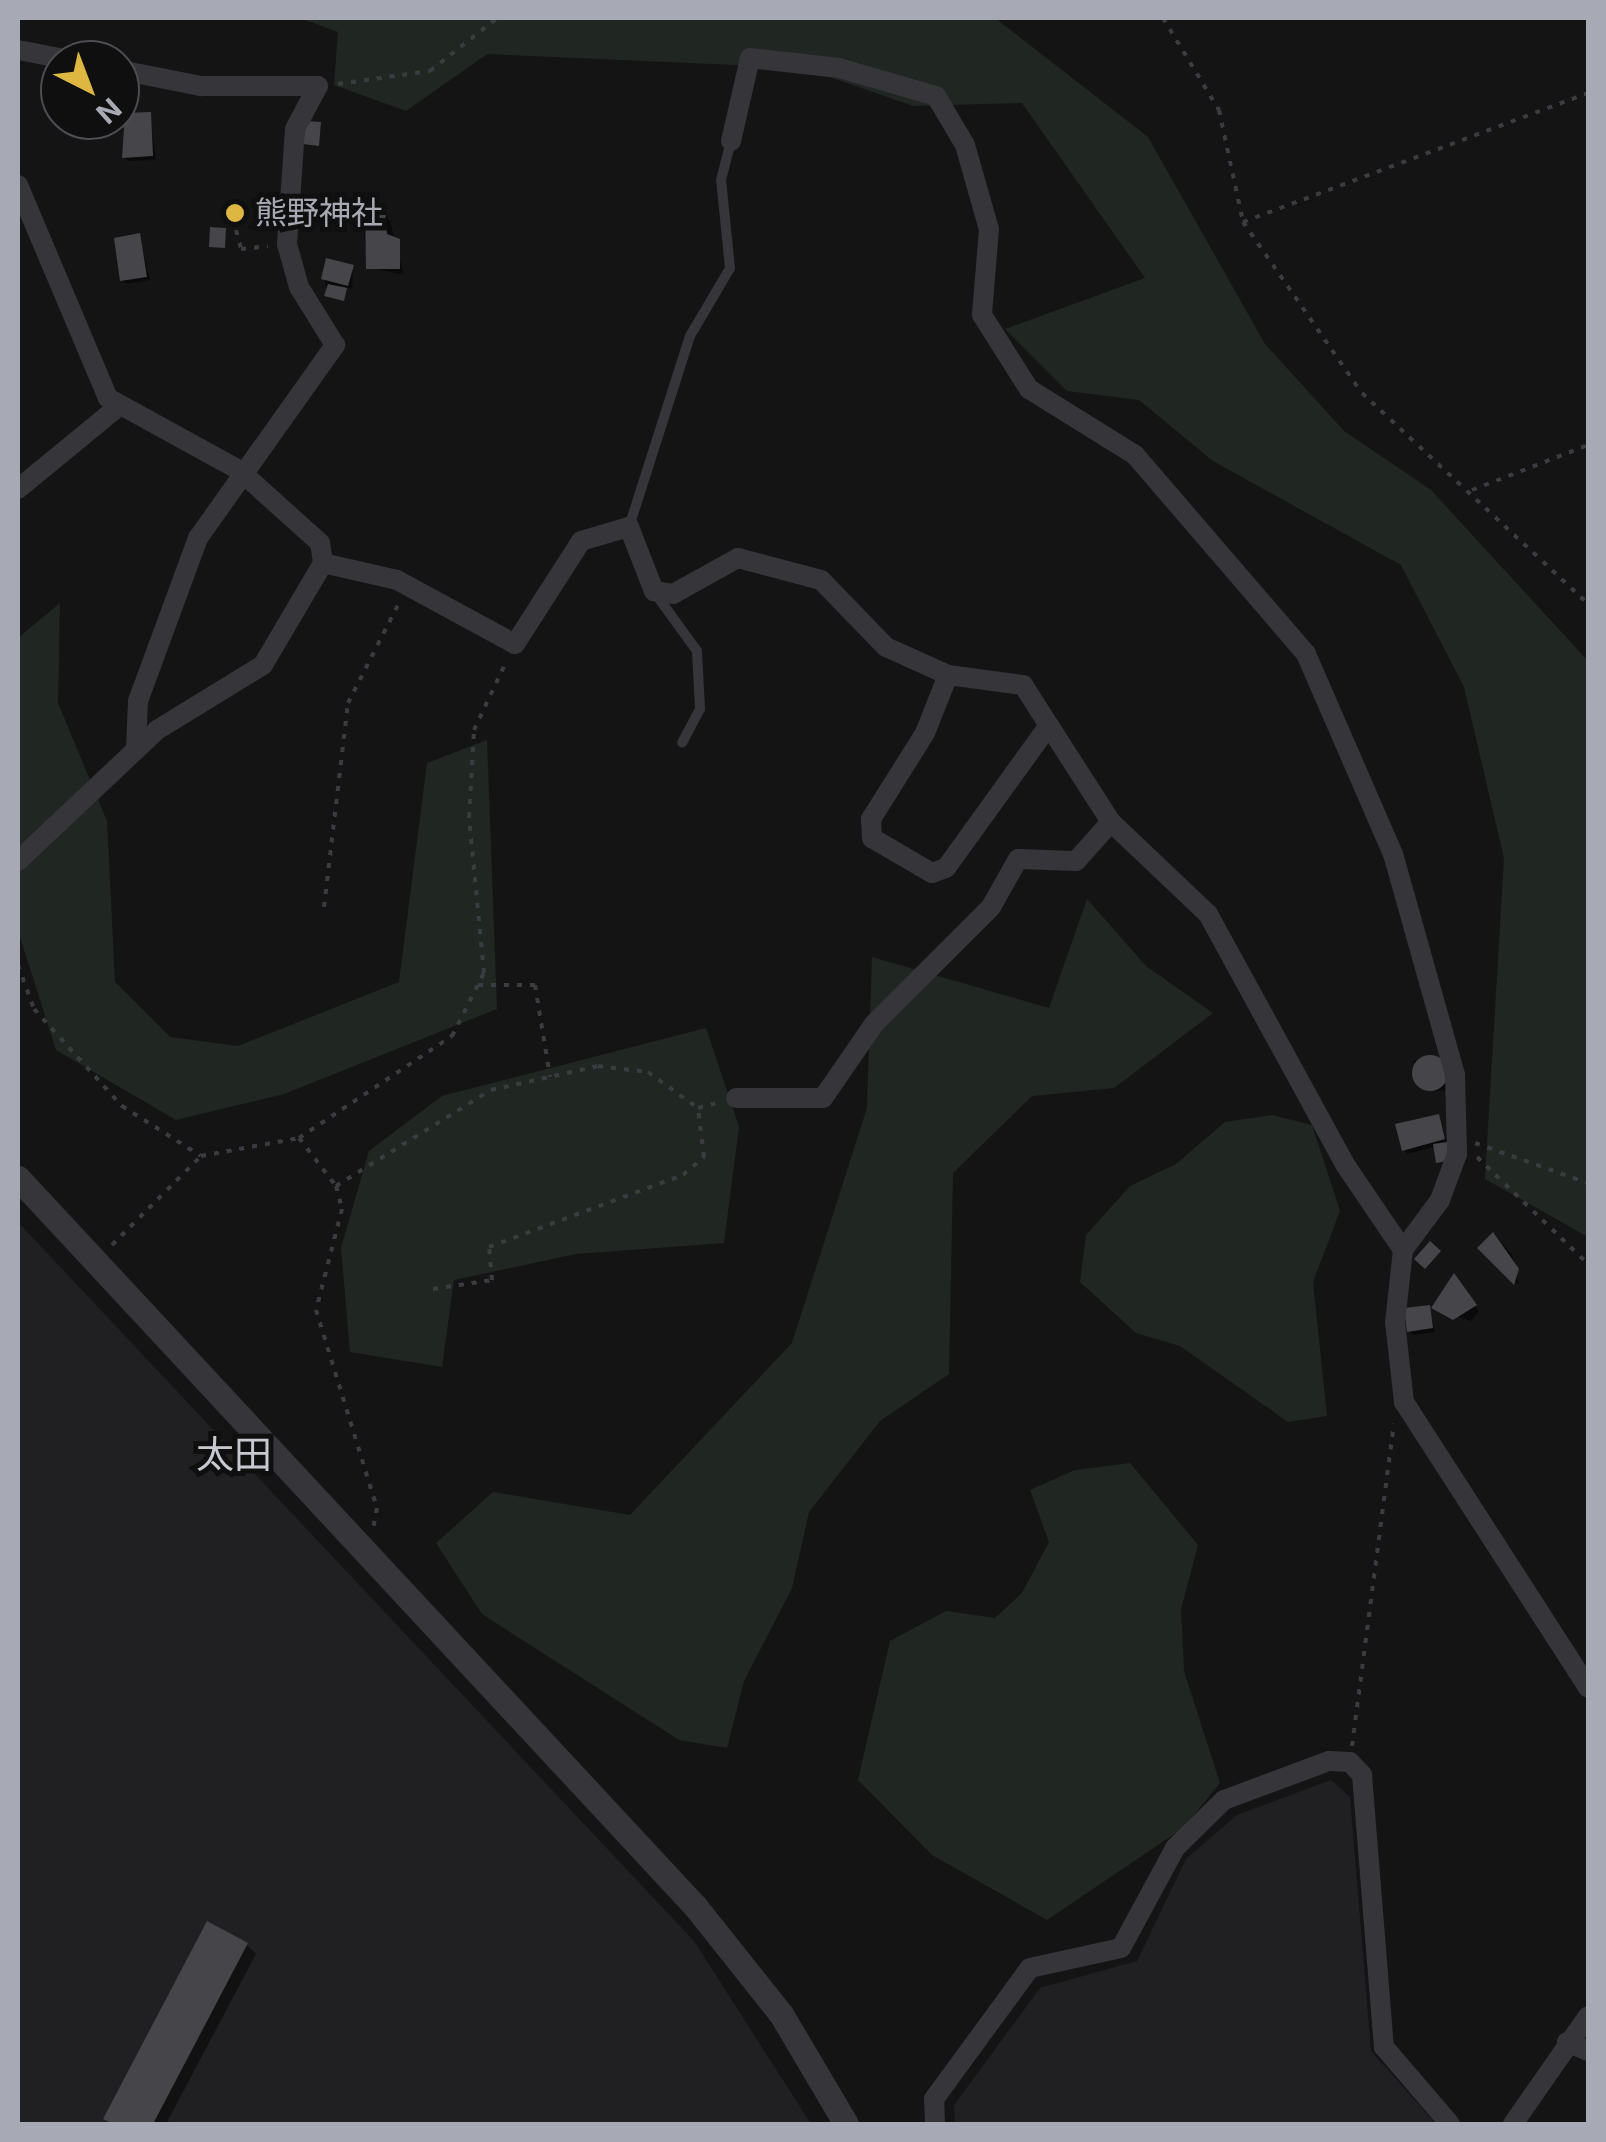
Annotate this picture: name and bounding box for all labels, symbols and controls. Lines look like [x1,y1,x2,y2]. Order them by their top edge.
north arrow [40,40,140,140]
text: N [89,91,128,131]
place label: 熊野神社 [255,194,383,232]
marker: 熊野神社 [224,202,246,224]
district label: 太田 [196,1432,272,1478]

